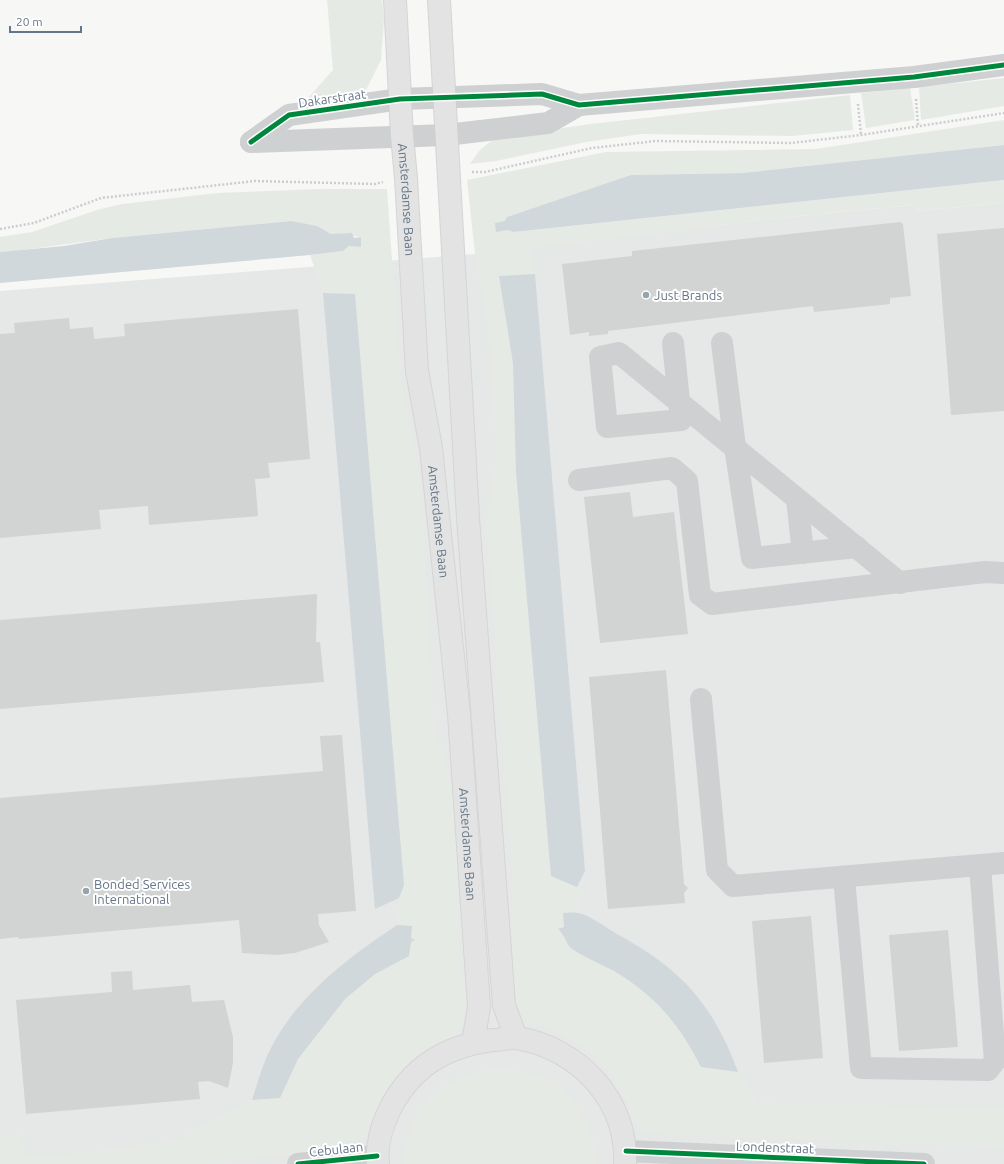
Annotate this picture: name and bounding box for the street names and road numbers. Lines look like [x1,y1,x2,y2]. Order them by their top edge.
street label: Dakarstraat [297,86,367,110]
street label: Amsterdamse Baan [396,143,417,256]
street label: Amsterdamse Baan [426,465,452,579]
street label: Amsterdamse Baan [457,787,479,901]
street label: Cebulaan [308,1139,364,1159]
street label: Londenstraat [736,1139,814,1155]

